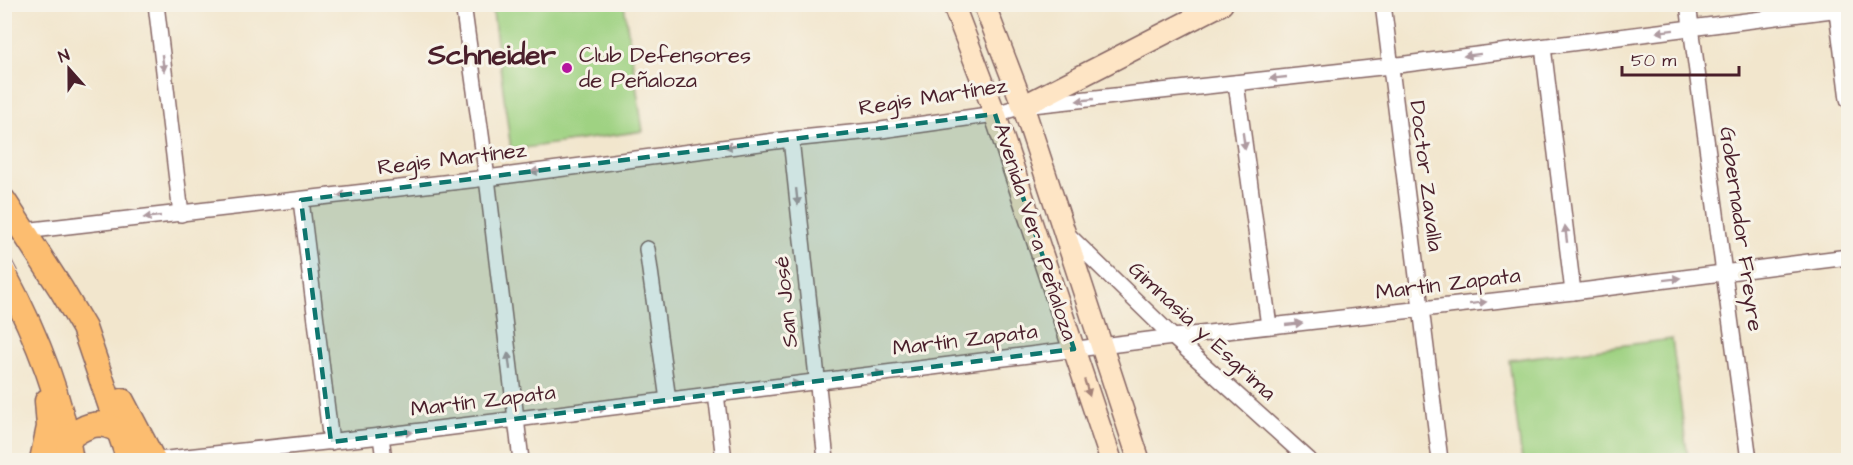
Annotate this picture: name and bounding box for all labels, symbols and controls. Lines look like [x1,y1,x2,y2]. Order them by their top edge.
one-way arrow [1656,26,1675,36]
district label: Schneider [427,36,557,75]
north arrow [39,39,99,99]
scale bar [1622,39,1739,77]
place label: Club Defensores de Peñaloza [579,40,751,96]
text: N [55,44,73,68]
text: 50 m [1631,48,1676,73]
one-way arrow [1462,51,1481,60]
one-way arrow [158,53,168,72]
marker: Club Defensores de Peñaloza [560,61,574,75]
street label: Regis Martínez [857,70,1010,125]
one-way arrow [1269,73,1288,83]
one-way arrow [1075,95,1094,104]
street label: Doctor Zavalla [1401,99,1451,253]
street label: Avenida Vera Peñaloza [985,119,1085,345]
street label: Gobernador Freyre [1710,125,1771,333]
one-way arrow [1239,131,1249,150]
street label: Regis Martínez [376,134,528,184]
one-way arrow [723,142,742,151]
one-way arrow [530,167,549,176]
one-way arrow [792,188,802,207]
one-way arrow [336,190,355,199]
one-way arrow [142,212,161,222]
one-way arrow [1561,224,1571,243]
street label: San José [766,254,806,349]
street label: Gimnasia y Esgrima [1120,254,1283,409]
street label: Martín Zapata [1374,260,1522,308]
one-way arrow [1663,274,1682,284]
one-way arrow [1469,298,1488,308]
street label: Martín Zapata [891,316,1039,364]
one-way arrow [1284,319,1303,329]
one-way arrow [505,351,514,370]
one-way arrow [866,369,885,378]
street label: Martín Zapata [409,377,557,425]
one-way arrow [782,379,801,389]
one-way arrow [1083,379,1092,397]
one-way arrow [588,404,607,413]
one-way arrow [395,428,414,438]

